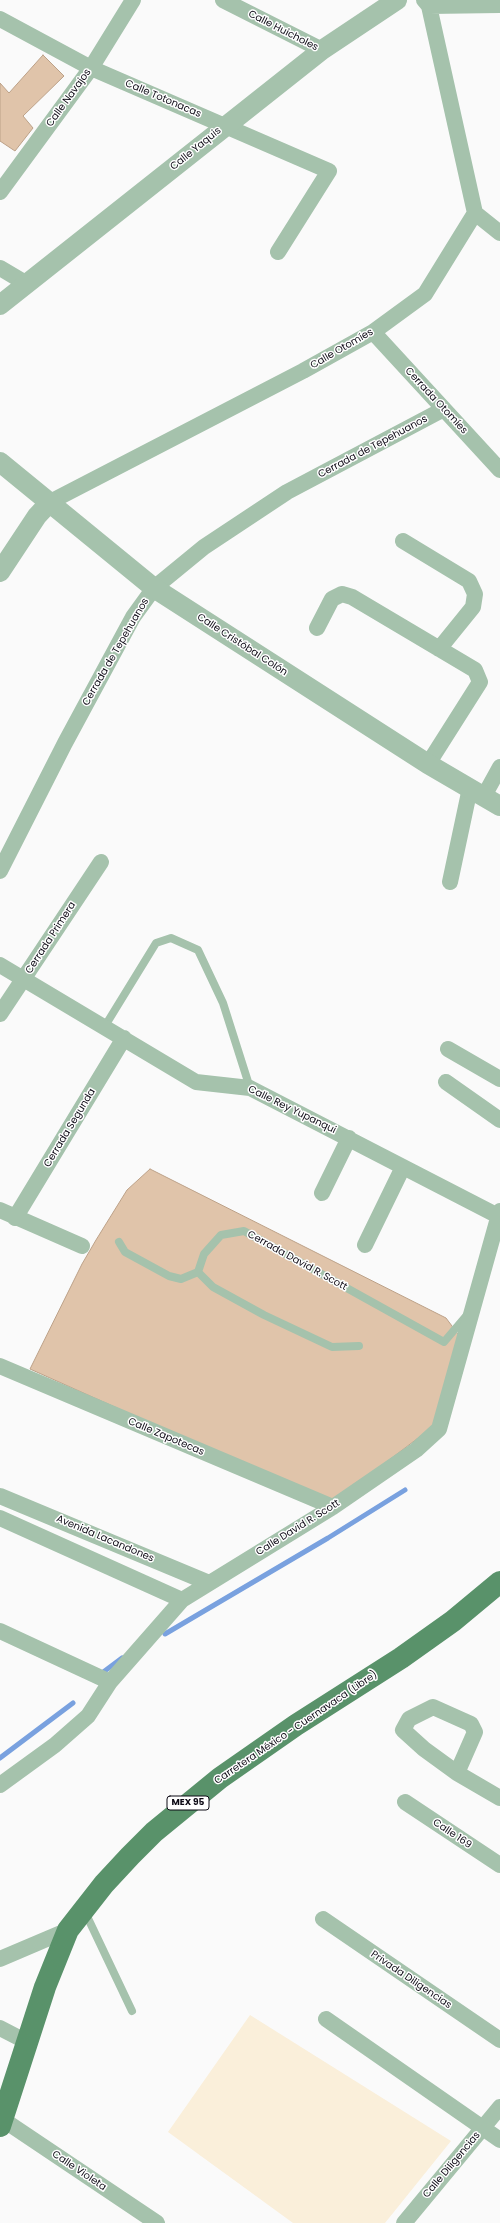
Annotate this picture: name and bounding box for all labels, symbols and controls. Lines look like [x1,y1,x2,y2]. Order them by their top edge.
street label: Calle Huicholes [246,8,320,54]
street label: Calle Navajos [44,67,94,129]
street label: Calle Totonacas [123,78,203,120]
street label: Calle Yaquis [168,125,224,173]
street label: Calle Otomíes [309,326,375,372]
street label: Cerrada Otomíes [402,365,470,437]
street label: Cerrada de Tepehuanos [316,413,430,481]
street label: Cerrada de Tepehuanos [80,596,152,708]
street label: Calle Cristóbal Colón [195,611,289,679]
street label: Cerrada Primera [23,900,79,976]
street label: Calle Rey Yupanqui [246,1083,338,1137]
street label: Cerrada Segunda [42,1087,98,1169]
street label: Cerrada David R. Scott [245,1229,349,1293]
street label: Calle Zapotecas [126,1416,206,1458]
street label: Calle David R. Scott [254,1497,342,1559]
street label: Avenida Lacandones [54,1513,156,1565]
street label: Carretera México - Cuernavaca (Libre) [212,1669,380,1787]
road number: MEX 95 [167,1796,209,1810]
street label: Calle 169 [430,1817,474,1851]
street label: Privada Diligencias [368,1949,454,2011]
street label: Calle Diligencias [421,2130,483,2200]
street label: Calle Violeta [50,2148,108,2194]

